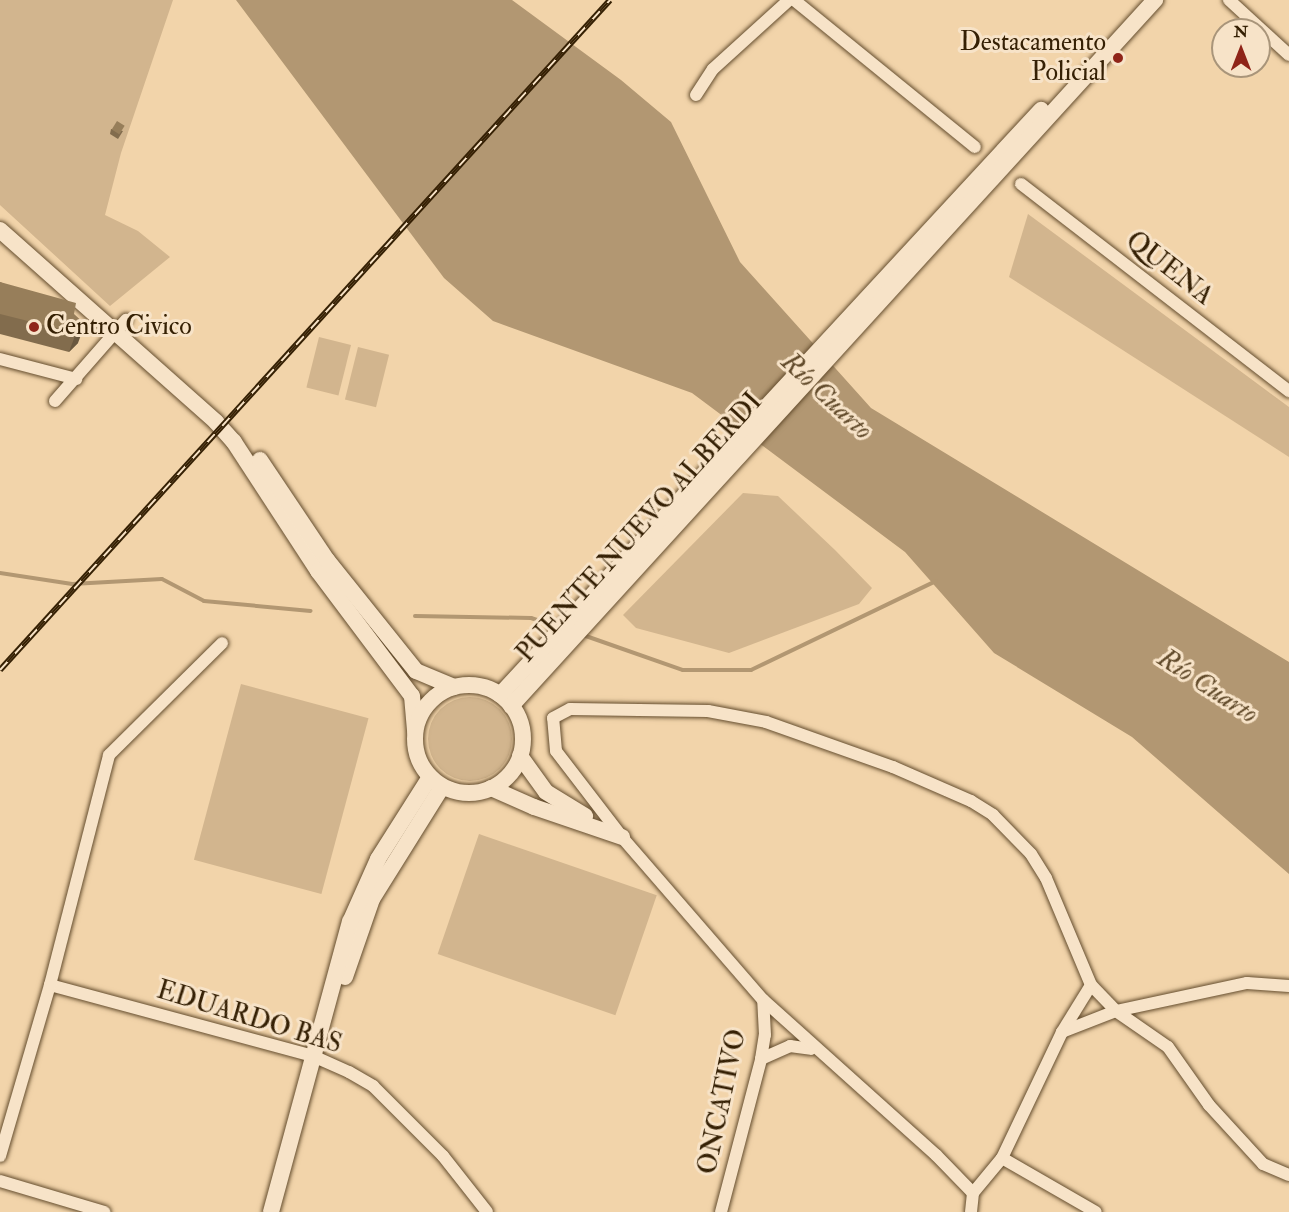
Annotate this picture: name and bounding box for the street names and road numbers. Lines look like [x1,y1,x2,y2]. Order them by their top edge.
street label: QUENA [1119,225,1219,313]
street label: PUENTE NUEVO ALBERDI [511,387,769,669]
street label: EDUARDO BAS [153,975,345,1061]
street label: ONCATIVO [692,1027,754,1177]

